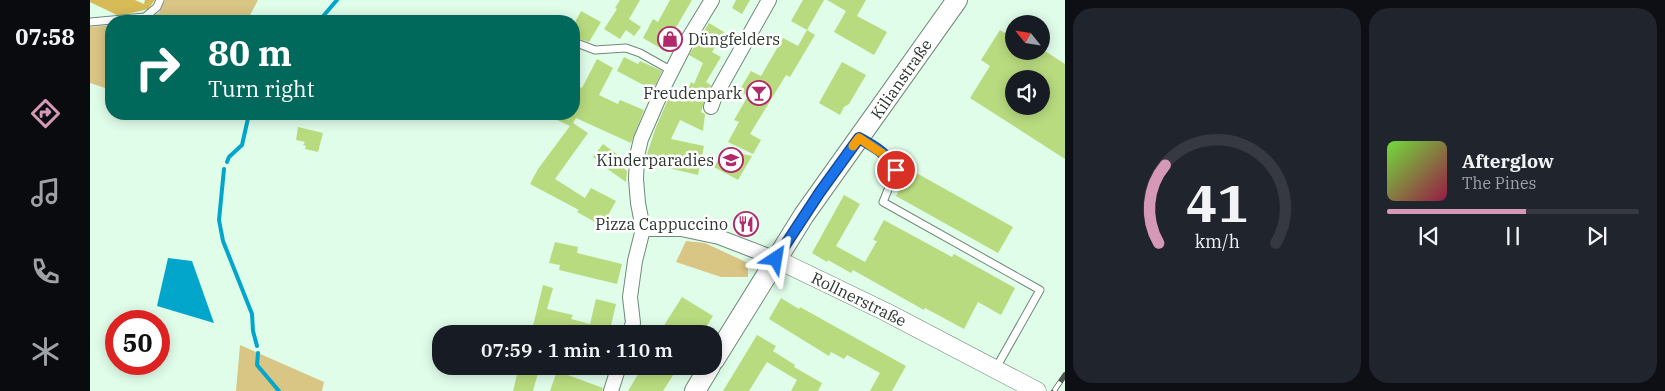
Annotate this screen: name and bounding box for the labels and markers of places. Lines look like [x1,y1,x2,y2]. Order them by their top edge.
shop icon: Düngfelders [657,26,683,52]
place label: Düngfelders [688,29,780,49]
bar icon: Freudenpark [746,80,772,106]
place label: Freudenpark [643,83,743,103]
school or university icon: Kinderparadies [718,147,744,173]
pin [875,149,917,191]
place label: Kinderparadies [596,150,714,170]
restaurant icon: Pizza Cappuccino [733,211,759,237]
place label: Pizza Cappuccino [595,214,728,234]

